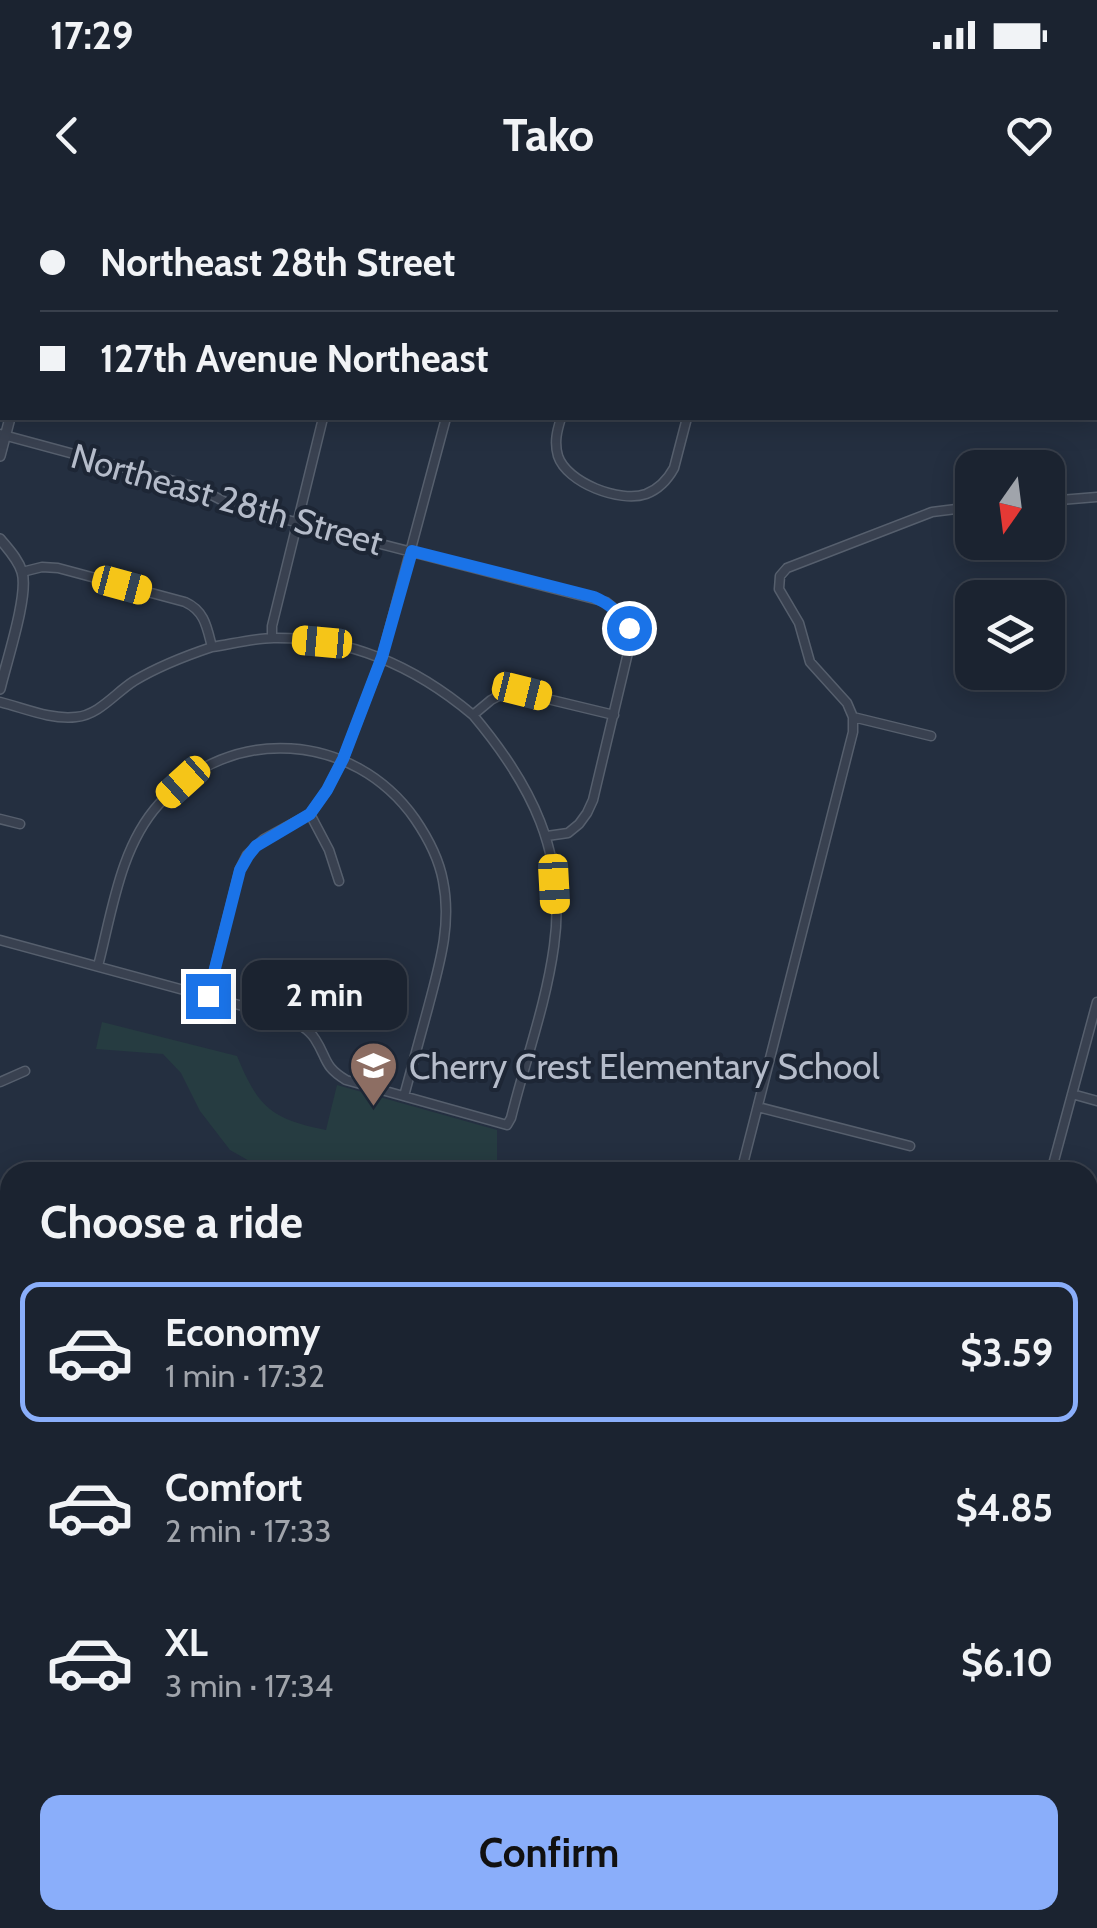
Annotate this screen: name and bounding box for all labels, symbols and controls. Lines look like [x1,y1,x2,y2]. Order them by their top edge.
text: 17:29 [50,12,133,59]
icon: back [40,108,95,163]
text: Tako [503,108,594,162]
icon: heart [1002,108,1057,163]
text: Northeast 28th Street [100,239,455,286]
text: 127th Avenue Northeast [100,335,489,382]
street label: Northeast 28th Street [66,434,388,564]
north arrow [955,450,1065,560]
map controls [955,450,1065,690]
car [89,563,155,607]
button: layers [955,580,1065,690]
route start [607,606,652,651]
car [291,624,353,660]
car [489,669,555,713]
car [151,751,215,813]
car [537,853,571,915]
callout: 2 min [243,961,408,1031]
route end [186,974,231,1019]
text: 2 min [286,975,363,1014]
school or university icon: Cherry Crest Elementary School [348,1040,400,1108]
place label: Cherry Crest Elementary School [409,1045,880,1088]
text: Choose a ride [40,1195,303,1249]
icon: car [45,1307,135,1397]
text: Economy [165,1309,320,1356]
text: $3.59 [960,1329,1053,1376]
text: 1 min · 17:32 [165,1356,325,1395]
icon: car [45,1462,135,1552]
text: Comfort [165,1464,302,1511]
text: $4.85 [956,1484,1053,1531]
text: 2 min · 17:33 [165,1511,332,1550]
icon: car [45,1617,135,1707]
text: XL [165,1619,208,1666]
text: $6.10 [961,1639,1053,1686]
text: 3 min · 17:34 [165,1666,333,1705]
button: Confirm [40,1795,1058,1910]

